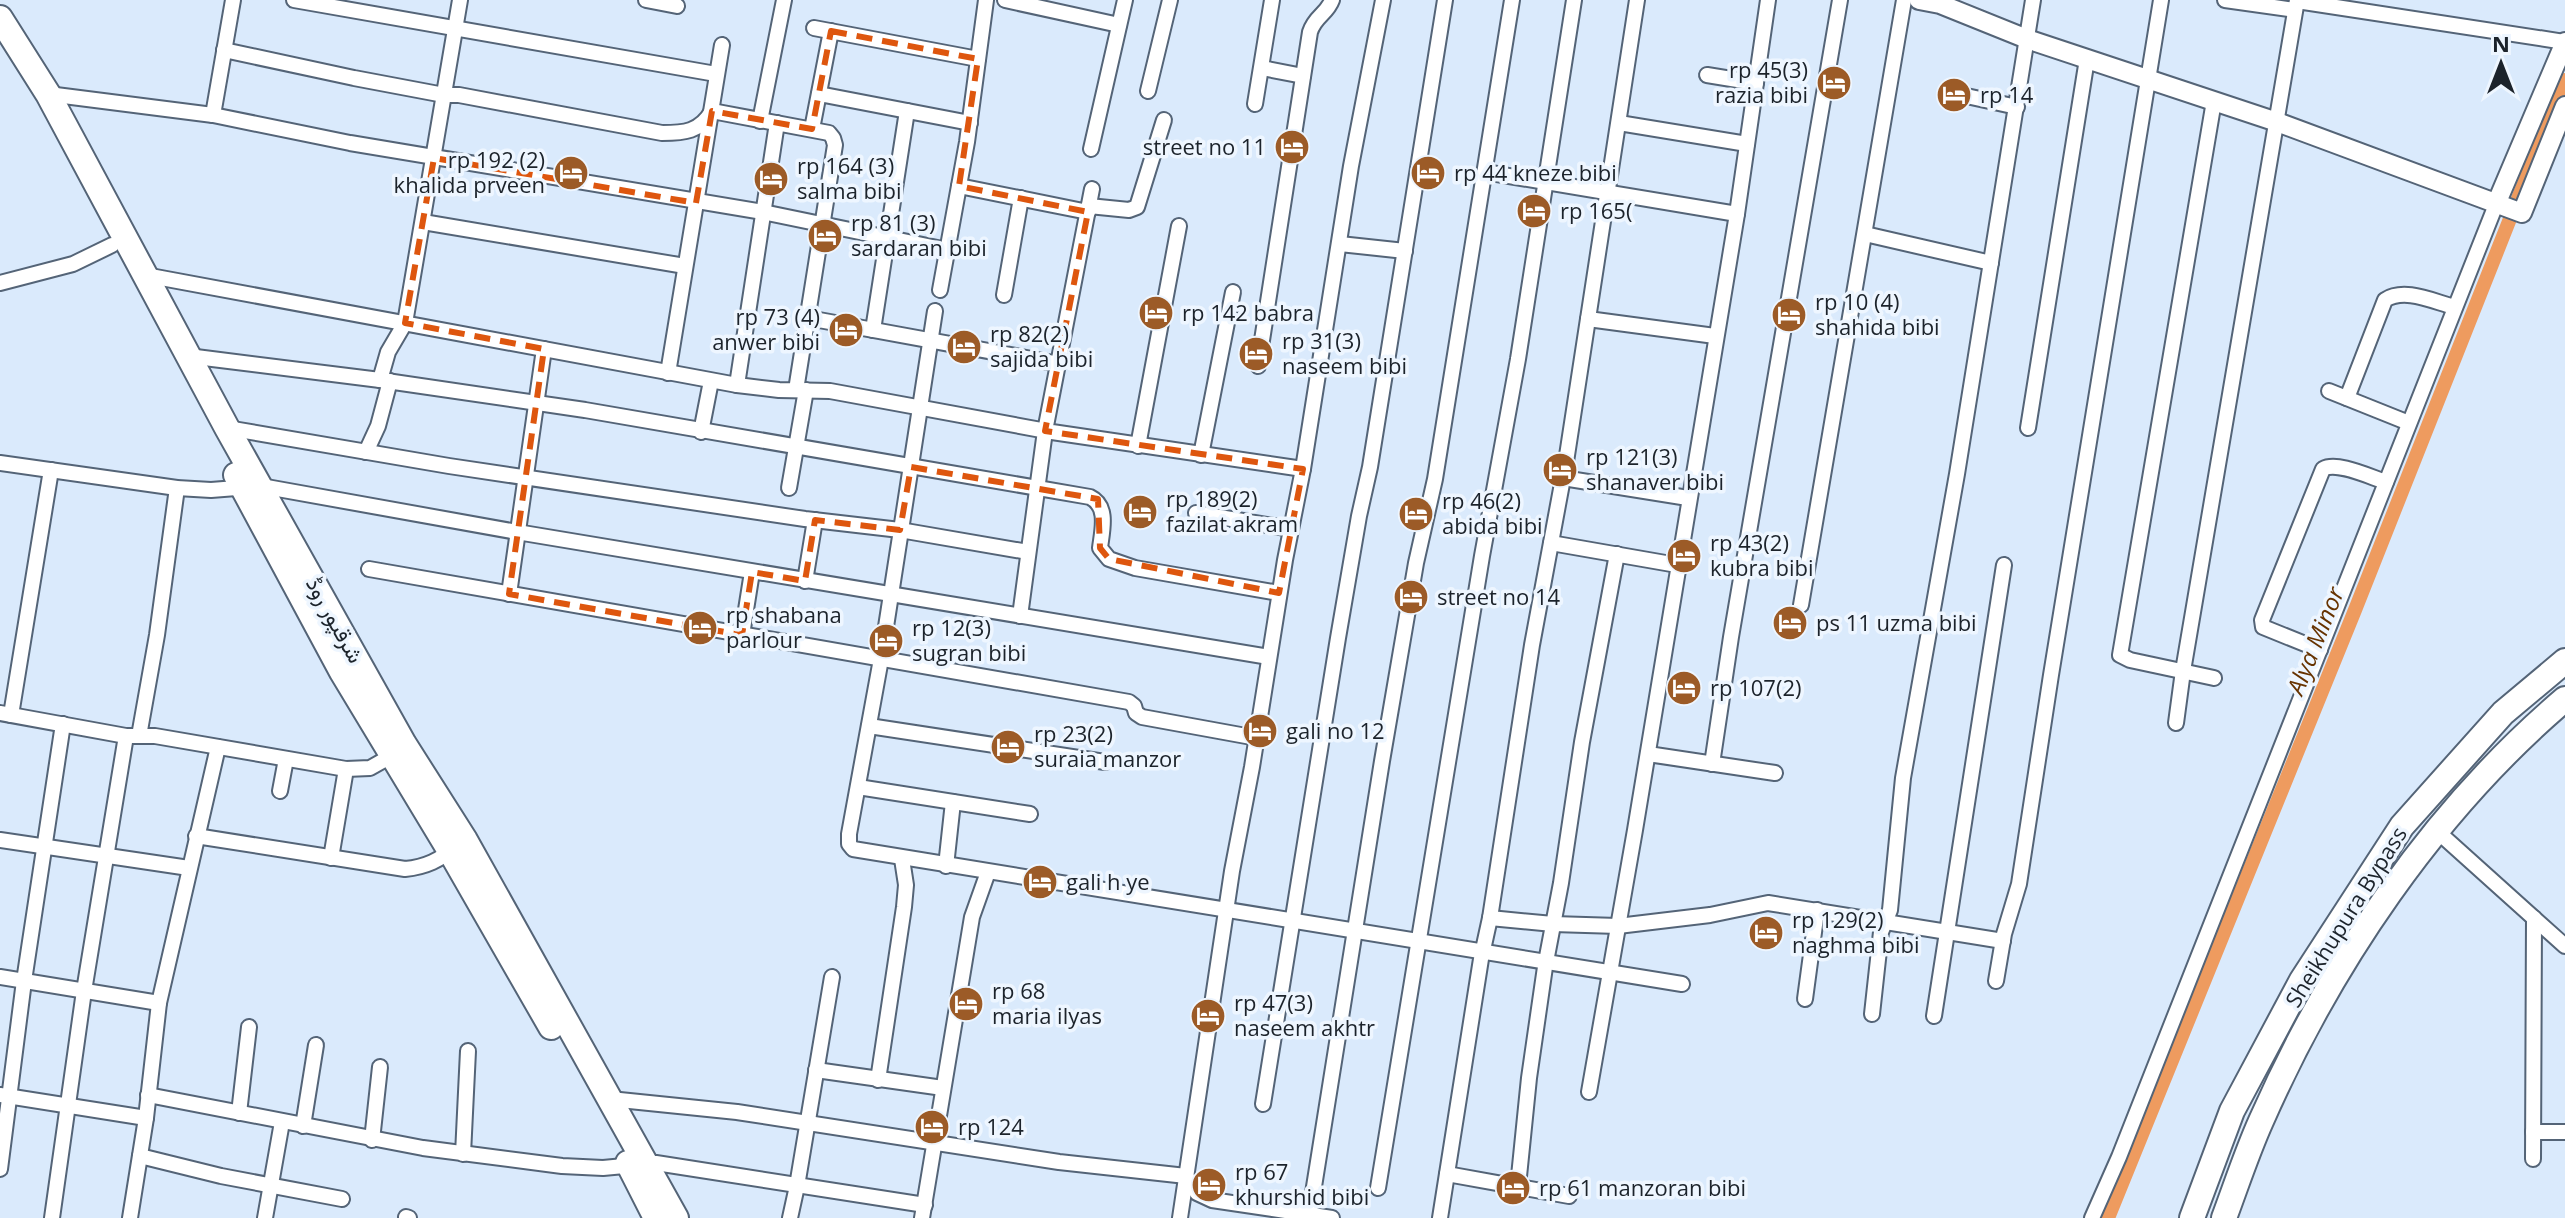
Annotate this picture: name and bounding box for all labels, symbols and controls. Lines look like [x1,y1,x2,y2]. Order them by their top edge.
north arrow [2461,24,2541,104]
text: N [2492,28,2510,58]
place label: rp 45(3) razia bibi [1715,54,1808,109]
hotel icon: rp 45(3) razia bibi [1815,64,1853,102]
hotel icon: rp 14 [1935,76,1973,114]
place label: rp 14 [1980,79,2034,109]
hotel icon: street no 11 [1273,128,1311,166]
place label: street no 11 [1143,131,1266,161]
place label: rp 192 (2) khalida prveen [394,144,545,199]
place label: rp 164 (3) salma bibi [797,150,902,205]
hotel icon: rp 192 (2) khalida prveen [552,154,590,192]
hotel icon: rp 44 kneze bibi [1409,154,1447,192]
place label: rp 44 kneze bibi [1454,157,1617,187]
hotel icon: rp 164 (3) salma bibi [752,160,790,198]
hotel icon: rp 165( [1515,192,1553,230]
place label: rp 165( [1560,195,1632,225]
place label: rp 81 (3) sardaran bibi [851,207,987,262]
hotel icon: rp 81 (3) sardaran bibi [806,217,844,255]
place label: rp 10 (4) shahida bibi [1815,286,1940,341]
hotel icon: rp 142 babra [1137,294,1175,332]
hotel icon: rp 10 (4) shahida bibi [1770,296,1808,334]
place label: rp 142 babra [1182,297,1314,327]
place label: rp 73 (4) anwer bibi [712,301,820,356]
hotel icon: rp 73 (4) anwer bibi [827,311,865,349]
place label: rp 82(2) sajida bibi [990,318,1093,373]
place label: rp 31(3) naseem bibi [1282,325,1407,380]
hotel icon: rp 82(2) sajida bibi [945,328,983,366]
hotel icon: rp 31(3) naseem bibi [1237,335,1275,373]
place label: rp 121(3) shanaver bibi [1586,441,1724,496]
hotel icon: rp 121(3) shanaver bibi [1541,451,1579,489]
place label: rp 189(2) fazilat akram [1166,483,1298,538]
place label: rp 46(2) abida bibi [1442,485,1543,540]
hotel icon: rp 189(2) fazilat akram [1121,493,1159,531]
hotel icon: rp 46(2) abida bibi [1397,495,1435,533]
place label: rp 43(2) kubra bibi [1710,527,1813,582]
hotel icon: rp 43(2) kubra bibi [1665,537,1703,575]
street label: شرقپور روڈ [299,571,372,668]
hotel icon: street no 14 [1392,578,1430,616]
water label: Alya Minor [2277,580,2352,701]
place label: street no 14 [1437,581,1561,611]
place label: rp shabana parlour [726,599,842,654]
hotel icon: ps 11 uzma bibi [1771,604,1809,642]
place label: ps 11 uzma bibi [1816,607,1977,637]
hotel icon: rp shabana parlour [681,609,719,647]
place label: rp 12(3) sugran bibi [912,612,1026,667]
hotel icon: rp 12(3) sugran bibi [867,622,905,660]
hotel icon: rp 107(2) [1665,669,1703,707]
place label: rp 107(2) [1710,672,1801,702]
hotel icon: gali no 12 [1241,712,1279,750]
place label: gali no 12 [1286,715,1385,745]
place label: rp 23(2) suraia manzor [1034,718,1181,773]
hotel icon: rp 23(2) suraia manzor [989,728,1027,766]
street label: Sheikhupura Bypass [2277,820,2413,1013]
hotel icon: gali h ye [1021,863,1059,901]
place label: gali h ye [1066,866,1150,896]
place label: rp 129(2) naghma bibi [1792,904,1920,959]
hotel icon: rp 129(2) naghma bibi [1747,914,1785,952]
place label: rp 68 maria ilyas [992,975,1102,1030]
hotel icon: rp 68 maria ilyas [947,985,985,1023]
place label: rp 47(3) naseem akhtr [1234,987,1375,1042]
hotel icon: rp 47(3) naseem akhtr [1189,997,1227,1035]
hotel icon: rp 124 [913,1108,951,1146]
place label: rp 124 [958,1111,1024,1141]
place label: rp 67 khurshid bibi [1235,1156,1369,1211]
hotel icon: rp 67 khurshid bibi [1190,1166,1228,1204]
hotel icon: rp 61 manzoran bibi [1494,1169,1532,1207]
place label: rp 61 manzoran bibi [1539,1172,1746,1202]

